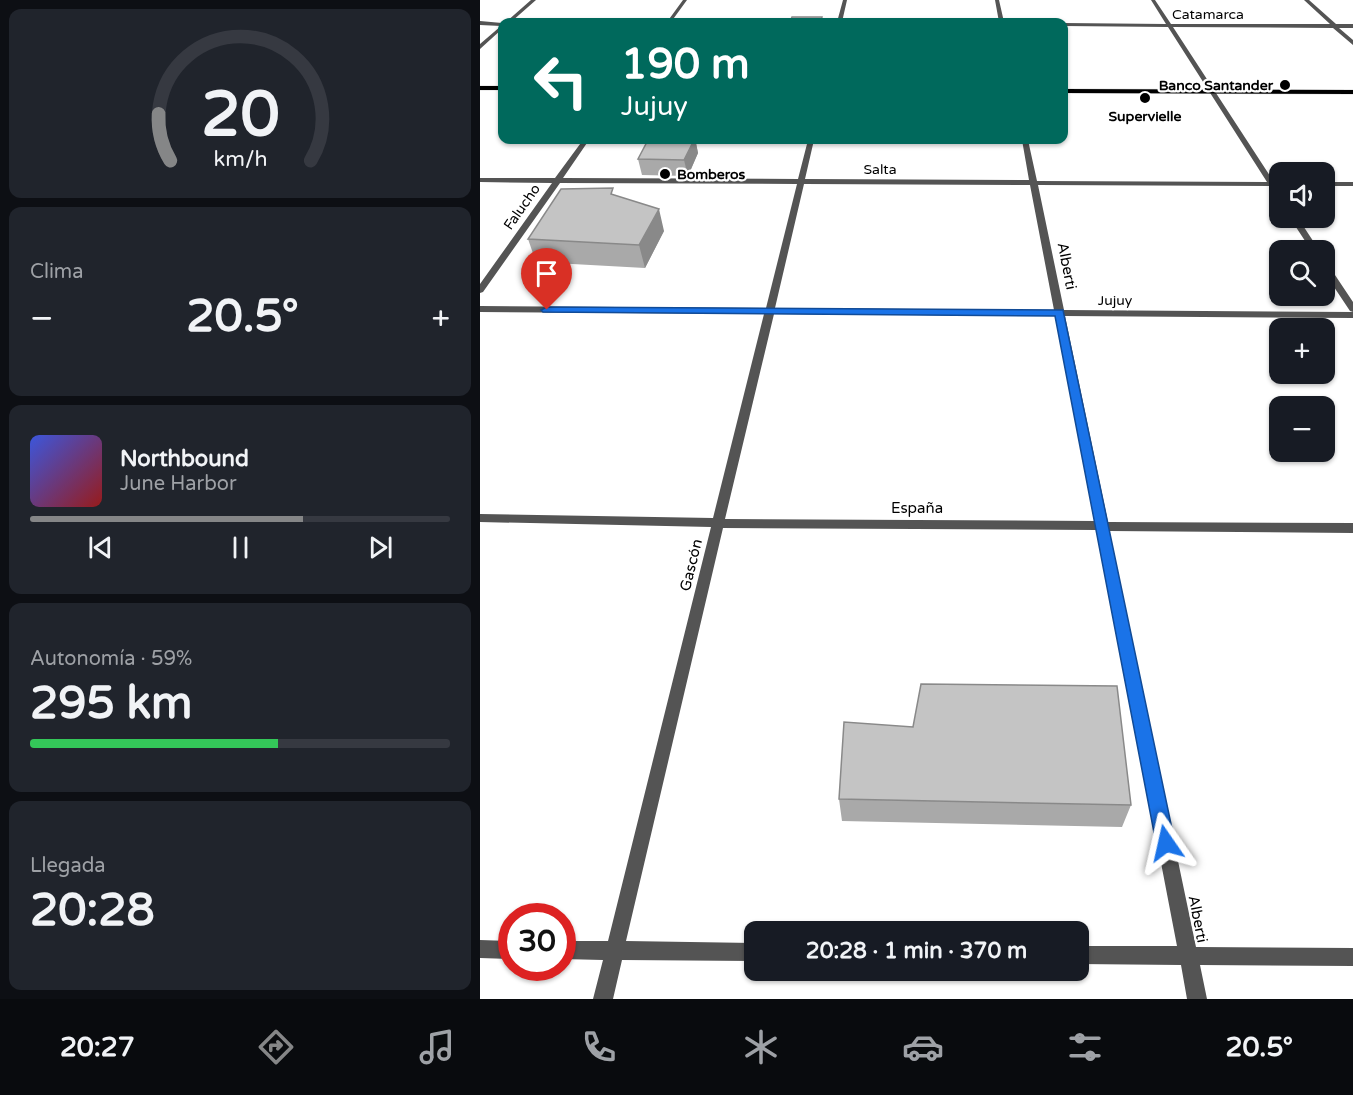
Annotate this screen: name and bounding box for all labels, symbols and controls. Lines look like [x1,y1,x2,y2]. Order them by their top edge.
street label: Catamarca [1172,6,1244,23]
text: 190 m [621,39,750,90]
icon: left [522,42,600,120]
place label: Banco Santander [1159,77,1274,94]
text: 20 [201,78,279,153]
marker: Banco Santander [1278,78,1292,92]
text: Jujuy [621,90,688,123]
marker: Supervielle [1138,91,1152,105]
place label: Supervielle [1109,108,1182,125]
text: km/h [213,146,267,172]
street label: Salta [863,161,897,178]
map controls [1269,162,1335,462]
button: sound [1269,162,1335,228]
place label: Bomberos [677,166,745,183]
marker: Bomberos [658,167,672,181]
street label: Falucho [500,181,544,233]
button: search [1269,240,1335,306]
street label: Alberti [1054,241,1080,291]
pin [521,248,572,310]
icon: arrive [530,257,563,290]
text: Clima [30,260,83,284]
text: 20.5° [186,290,299,344]
street label: Jujuy [1098,292,1133,309]
text: − [30,299,54,338]
text: + [431,299,450,338]
button: + [1269,318,1335,384]
button: − [1269,396,1335,462]
text: Northbound [120,446,249,472]
text: June Harbor [120,472,237,496]
street label: España [891,499,943,517]
icon: previous [84,531,117,564]
icon: pause [224,531,257,564]
icon: next [364,531,397,564]
street label: Gascón [676,537,706,593]
text: Autonomía · 59% [30,647,192,671]
text: 295 km [30,677,192,731]
position arrow [1134,811,1198,875]
text: Llegada [30,854,106,878]
text: 20:28 [30,884,155,938]
street label: Alberti [1185,894,1211,944]
speed limit sign: 30 [498,903,576,981]
text: 20:28 · 1 min · 370 m [806,938,1027,964]
icon: directions [255,1026,297,1068]
icon: music [416,1026,458,1068]
icon: phone [578,1026,620,1068]
icon: climate [740,1026,782,1068]
icon: car [902,1026,944,1068]
icon: filters [1064,1026,1106,1068]
text: 20:27 [60,1031,135,1064]
text: 20.5° [1225,1031,1293,1064]

